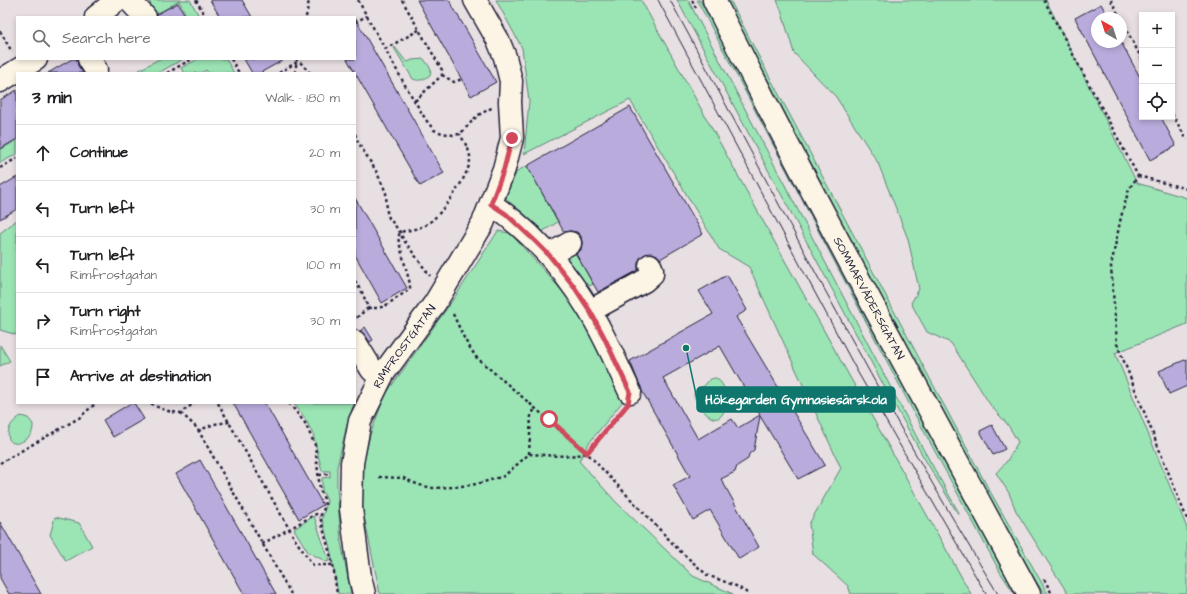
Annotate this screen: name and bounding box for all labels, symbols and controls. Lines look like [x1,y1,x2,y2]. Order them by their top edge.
north arrow [1091,12,1127,48]
map controls [1139,12,1175,120]
button: + [1139,12,1175,48]
search box [16,16,356,60]
icon: search [30,27,52,49]
text: Search here [62,28,151,49]
button: − [1139,48,1175,84]
button: locate [1139,84,1175,120]
text: 3 min [32,86,72,110]
text: Walk · 180 m [265,89,340,107]
route end [503,129,521,147]
icon: ahead [32,142,54,164]
text: Continue [70,142,128,163]
text: 20 m [309,144,340,162]
icon: left [32,198,54,220]
text: Turn left [70,198,134,219]
text: 30 m [310,200,340,218]
street label: SOMMARVÄDERSGATAN [829,234,909,363]
text: Turn left [70,245,134,266]
icon: left [32,254,54,276]
text: 100 m [307,256,340,274]
text: Rimfrostgatan [70,266,157,284]
text: Turn right [70,301,141,322]
street label: RIMFROSTGATAN [369,301,440,391]
icon: right [32,310,54,332]
text: 30 m [310,312,340,330]
text: Rimfrostgatan [70,322,157,340]
icon: arrive [32,366,54,388]
text: Arrive at destination [70,366,211,387]
callout: Hökegården Gymnasiesärskola [697,387,895,412]
text: Hökegården Gymnasiesärskola [705,391,887,411]
route start [540,410,558,428]

